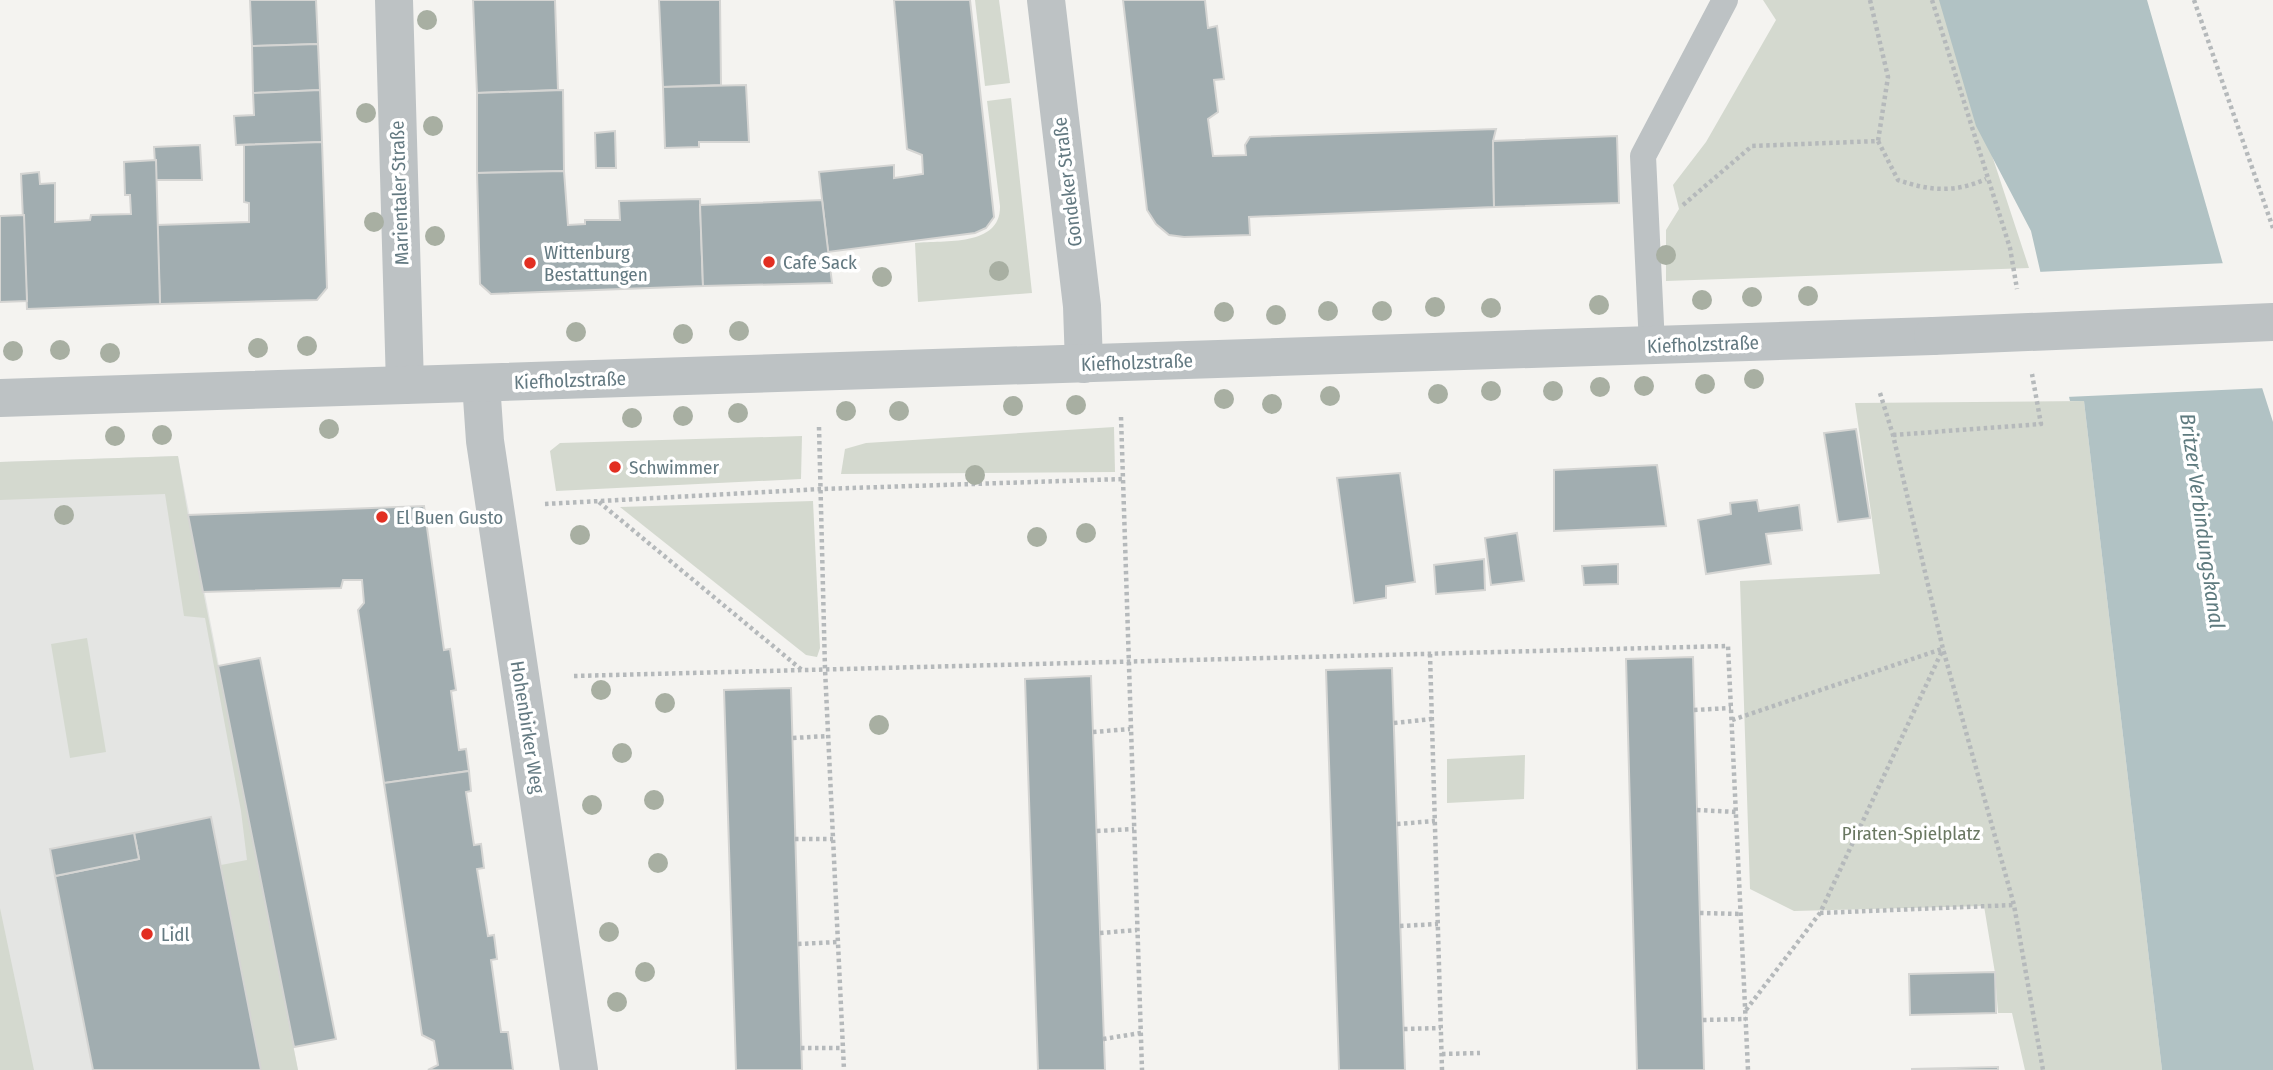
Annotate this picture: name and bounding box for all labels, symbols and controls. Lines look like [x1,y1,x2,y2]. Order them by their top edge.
street label: Gondeker Straße [1048,116,1087,248]
street label: Marientaler Straße [385,120,414,266]
place label: Wittenburg Bestattungen [544,241,648,286]
place label: Cafe Sack [783,251,857,274]
marker: Cafe Sack [761,254,777,270]
marker: Wittenburg Bestattungen [522,255,538,271]
street label: Kiefholzstraße [1647,331,1759,358]
street label: Kiefholzstraße [1081,349,1193,376]
street label: Kiefholzstraße [514,367,626,394]
water label: Britzer Verbindungskanal [2174,412,2230,630]
place label: Schwimmer [629,456,719,479]
marker: Schwimmer [607,459,623,475]
place label: El Buen Gusto [396,506,503,529]
marker: El Buen Gusto [374,509,390,525]
street label: Hohenbirker Weg [506,659,549,795]
park label: Piraten-Spielplatz [1842,822,1981,845]
place label: Lidl [161,923,189,946]
marker: Lidl [139,926,155,942]

